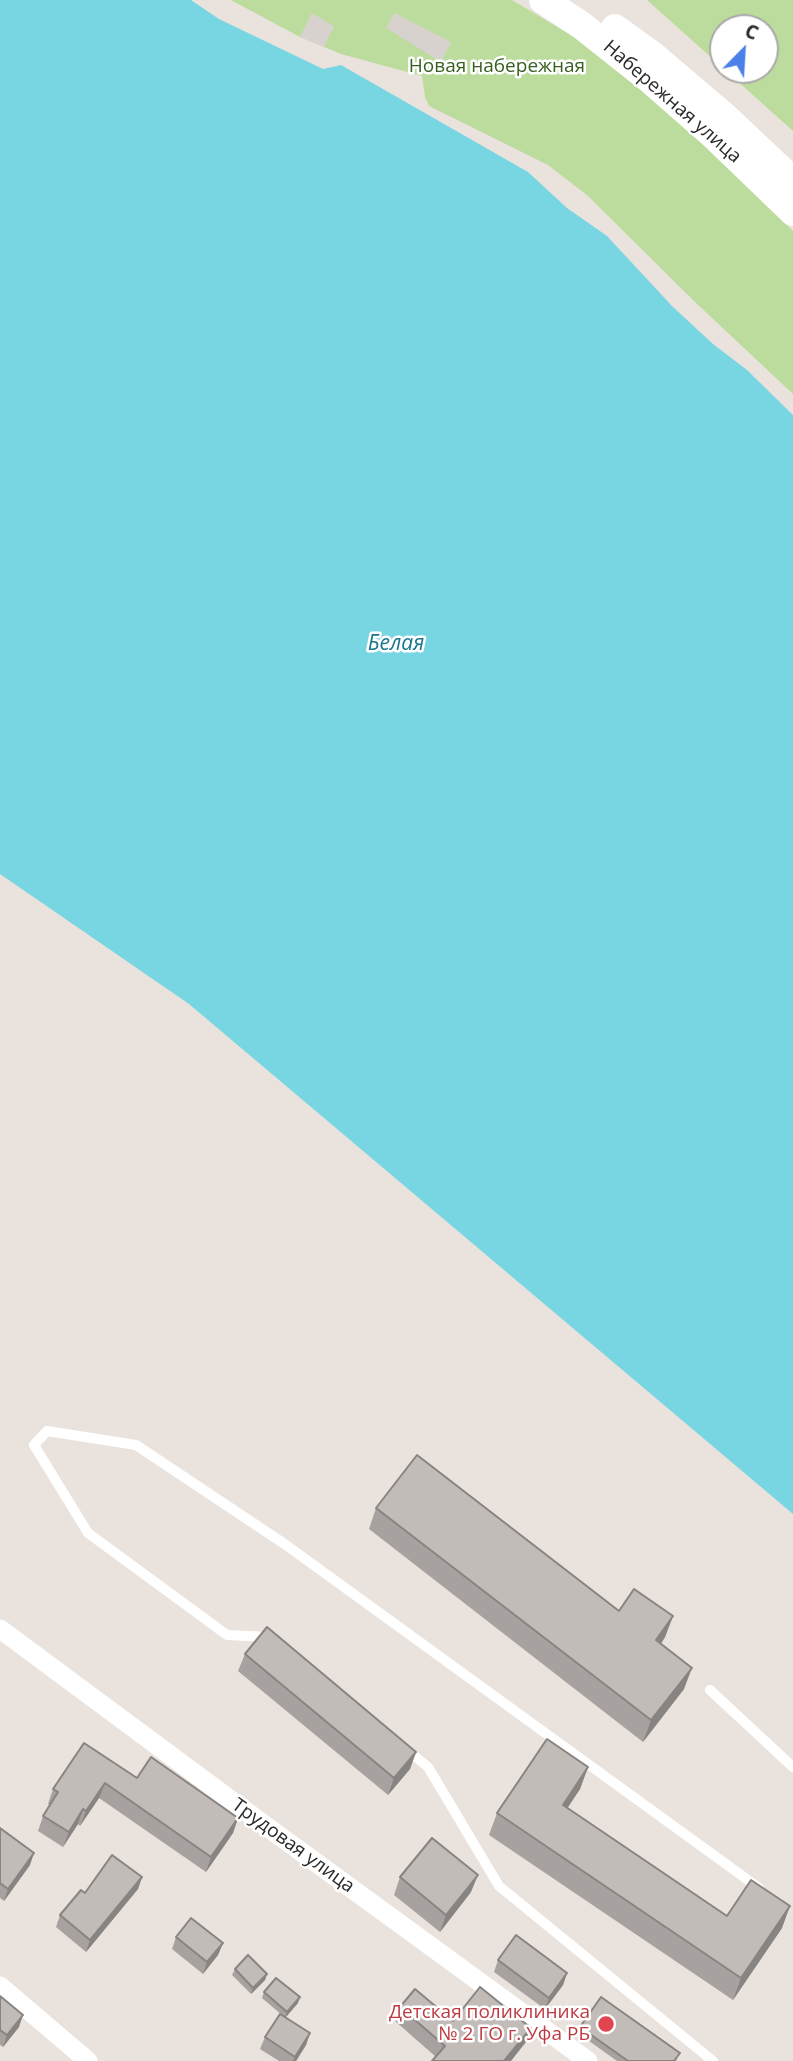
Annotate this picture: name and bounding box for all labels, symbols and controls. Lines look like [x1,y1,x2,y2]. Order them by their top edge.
north arrow [709,14,779,84]
text: С [741,17,763,46]
street label: Набережная улица [598,36,746,168]
park label: Новая набережная [409,56,585,78]
water label: Белая [368,631,424,657]
street label: Трудовая улица [227,1794,359,1898]
place label: Детская поликлиника № 2 ГО г. Уфа РБ [389,2002,590,2046]
marker: Детская поликлиника № 2 ГО г. Уфа РБ [596,2014,616,2034]

